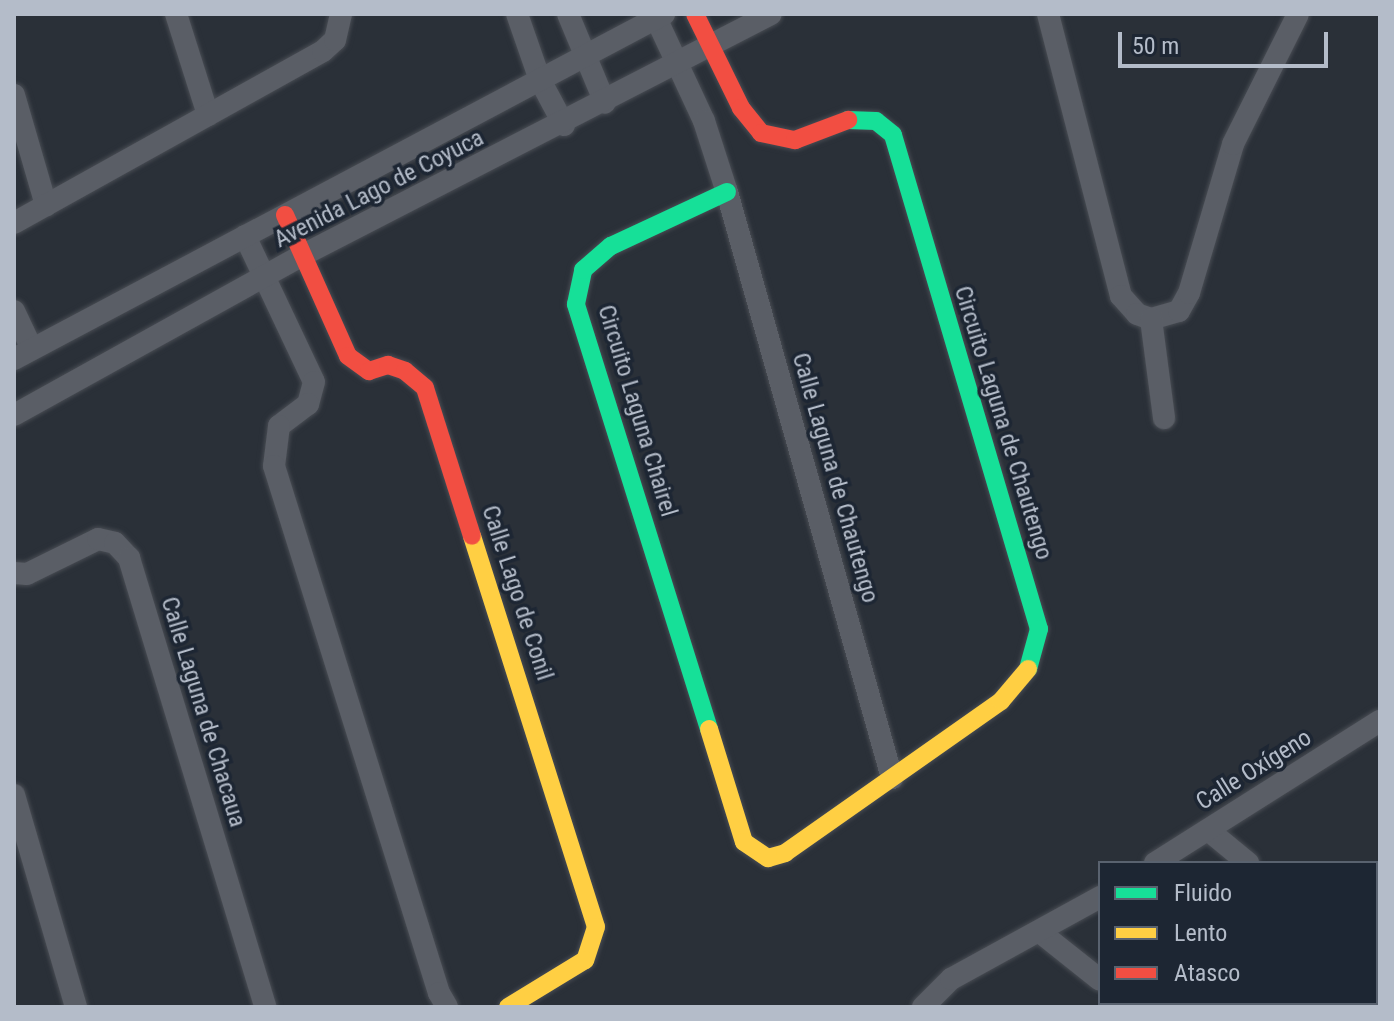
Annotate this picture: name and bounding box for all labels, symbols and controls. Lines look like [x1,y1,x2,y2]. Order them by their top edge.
scale bar [1122,16,1332,66]
text: 50 m [1132,32,1179,60]
street label: Avenida Lago de Coyuca [269,124,489,254]
street label: Circuito Laguna de Chautengo [948,283,1058,563]
street label: Circuito Laguna Chairel [591,302,683,520]
street label: Calle Laguna de Chautengo [786,350,884,606]
street label: Calle Lago de Conil [475,502,559,684]
street label: Calle Laguna de Chacaua [154,594,252,830]
street label: Calle Oxígeno [1191,723,1317,817]
legend [1098,861,1378,1005]
text: Fluido [1174,879,1232,907]
text: Lento [1174,919,1227,947]
text: Atasco [1174,959,1240,987]

